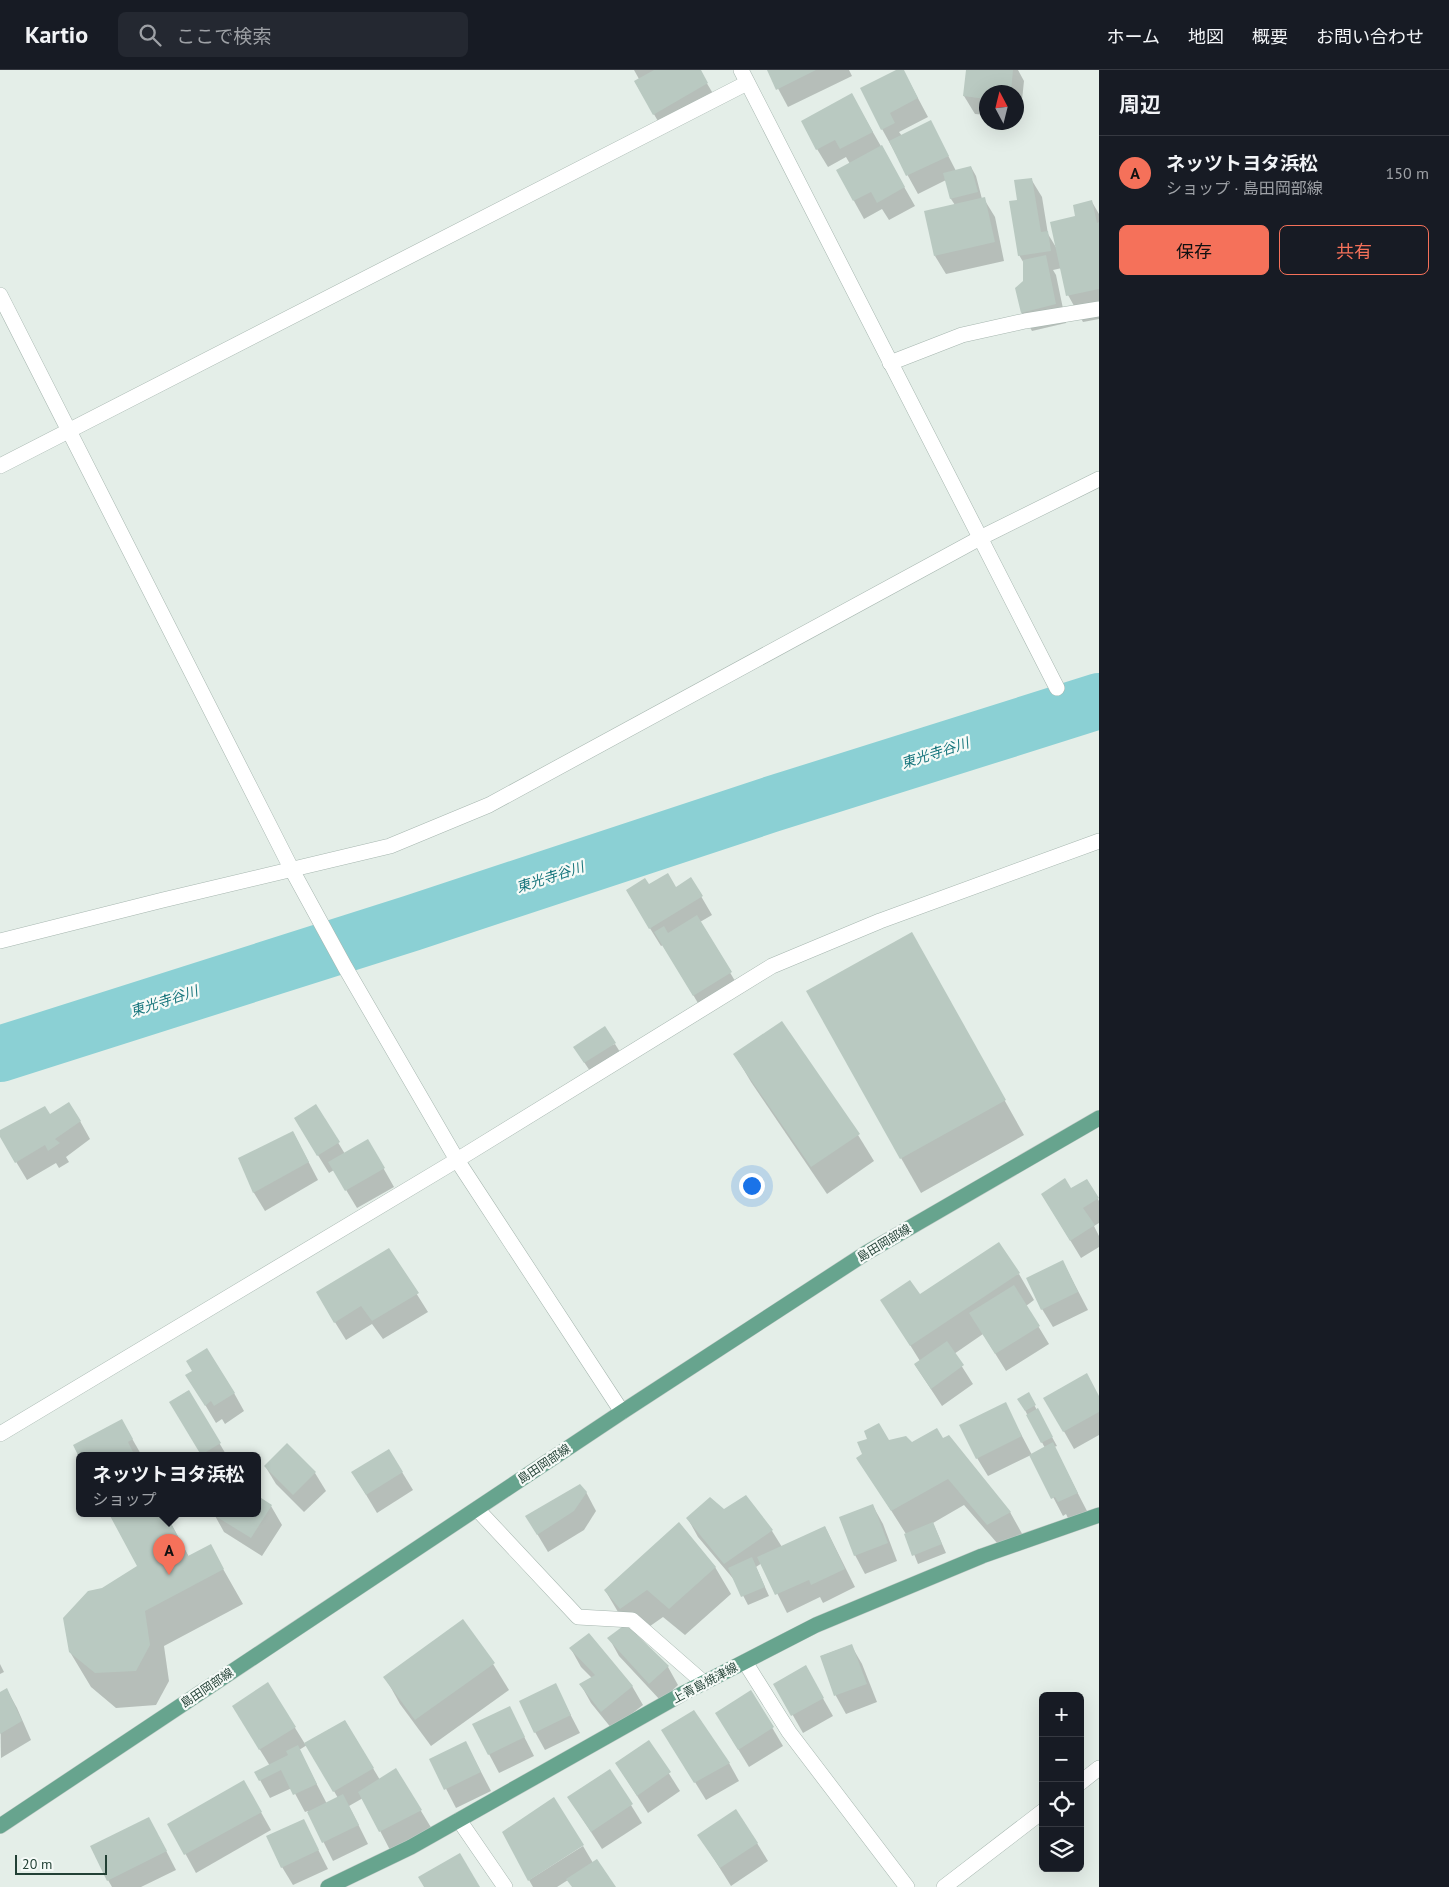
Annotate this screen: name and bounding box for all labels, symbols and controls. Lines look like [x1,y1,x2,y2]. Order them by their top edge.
search box [118,12,468,57]
text: Kartio [25,19,88,50]
icon: search [136,21,164,49]
text: ここで検索 [176,24,271,48]
text: ホーム [1107,25,1160,48]
text: 地図 [1188,25,1224,48]
text: 概要 [1252,25,1288,48]
text: お問い合わせ [1316,25,1424,48]
north arrow [979,85,1024,130]
text: 周辺 [1119,91,1161,118]
text: ネッツトヨタ浜松 [1166,151,1318,175]
text: A [1130,163,1140,183]
text: 150 m [1386,163,1429,183]
text: ショップ · 島田岡部線 [1166,178,1323,198]
button: 保存 [1119,225,1269,275]
button: 共有 [1279,225,1429,275]
water label: 東光寺谷川 [899,733,973,772]
water label: 東光寺谷川 [514,857,588,896]
water label: 東光寺谷川 [128,981,202,1020]
your location [739,1173,765,1199]
street label: 島田岡部線 [854,1221,913,1264]
street label: 島田岡部線 [515,1441,573,1487]
popup [76,1452,261,1517]
text: ネッツトヨタ浜松 [92,1462,245,1486]
text: ショップ [92,1489,157,1509]
pin: A [153,1534,185,1575]
street label: 上青島焼津線 [669,1659,740,1706]
street label: 島田岡部線 [178,1665,236,1711]
map controls [1039,1692,1084,1872]
button: + [1039,1692,1084,1737]
button: − [1039,1737,1084,1782]
button: locate [1039,1782,1084,1827]
button: layers [1039,1827,1084,1872]
scale bar [15,1852,108,1875]
text: 20 m [22,1855,52,1873]

